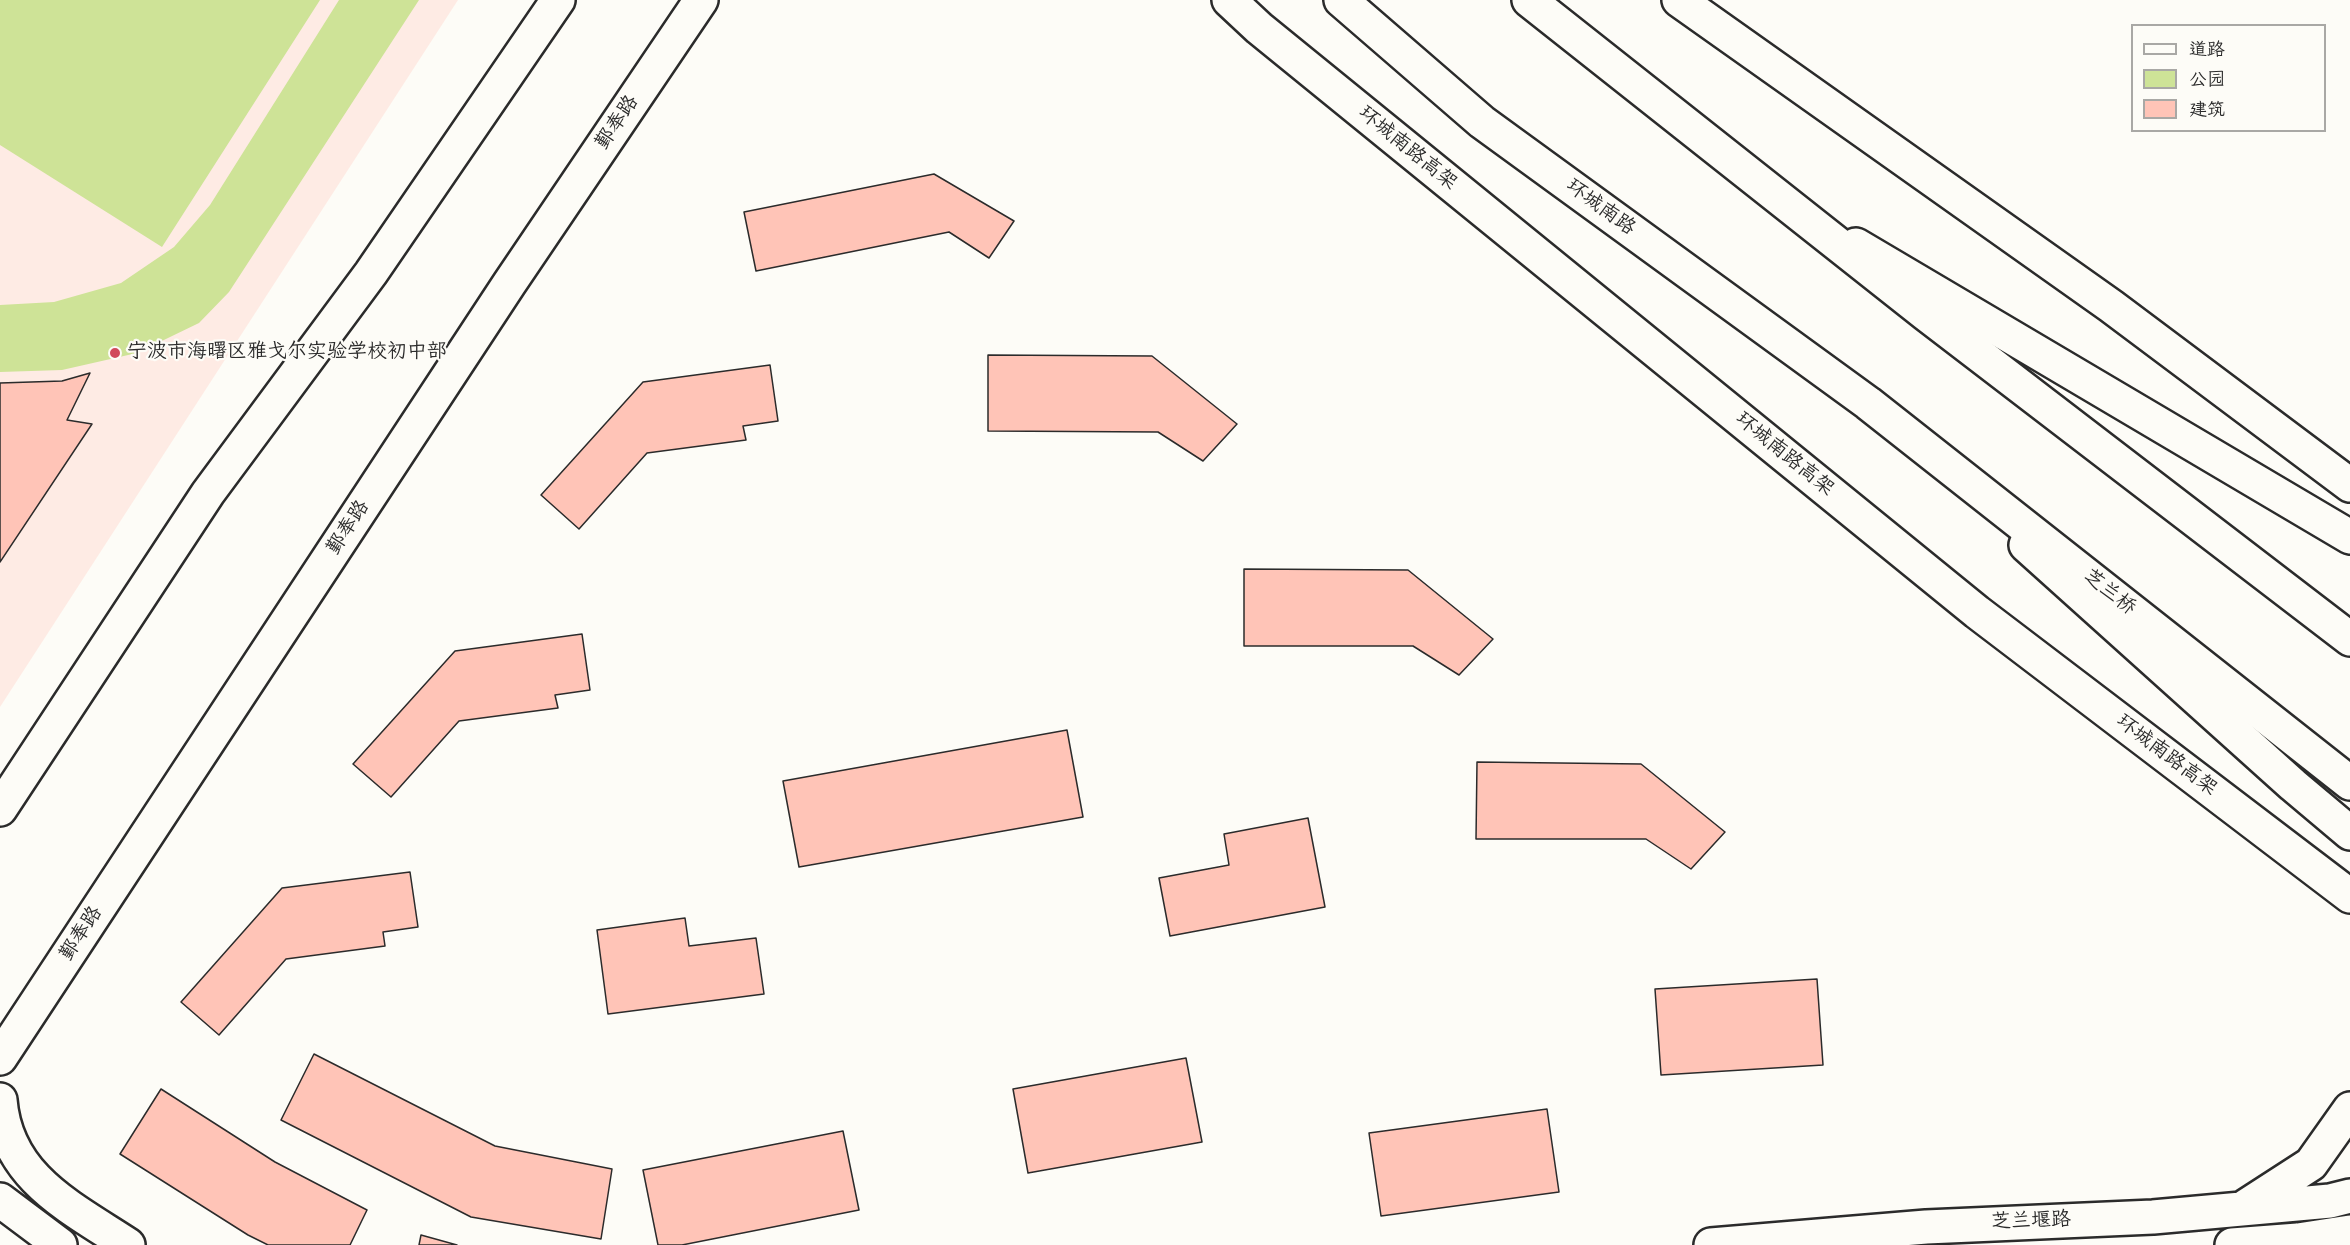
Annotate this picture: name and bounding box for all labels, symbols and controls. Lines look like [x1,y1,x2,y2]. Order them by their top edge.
legend [2131,24,2326,132]
text: 道路 [2189,37,2225,62]
text: 公园 [2189,67,2225,92]
street label: 鄞奉路 [591,91,645,155]
text: 建筑 [2189,97,2225,122]
street label: 环城南路高架 [1353,102,1461,196]
street label: 环城南路 [1561,175,1639,241]
place label: 宁波市海曙区雅戈尔实验学校初中部 [127,341,447,365]
marker: 宁波市海曙区雅戈尔实验学校初中部 [108,346,122,360]
street label: 环城南路高架 [1730,408,1838,502]
street label: 鄞奉路 [323,496,375,560]
street label: 芝兰桥 [2078,565,2140,621]
street label: 环城南路高架 [2111,710,2221,802]
street label: 鄞奉路 [56,902,108,966]
street label: 芝兰堰路 [1991,1209,2071,1235]

